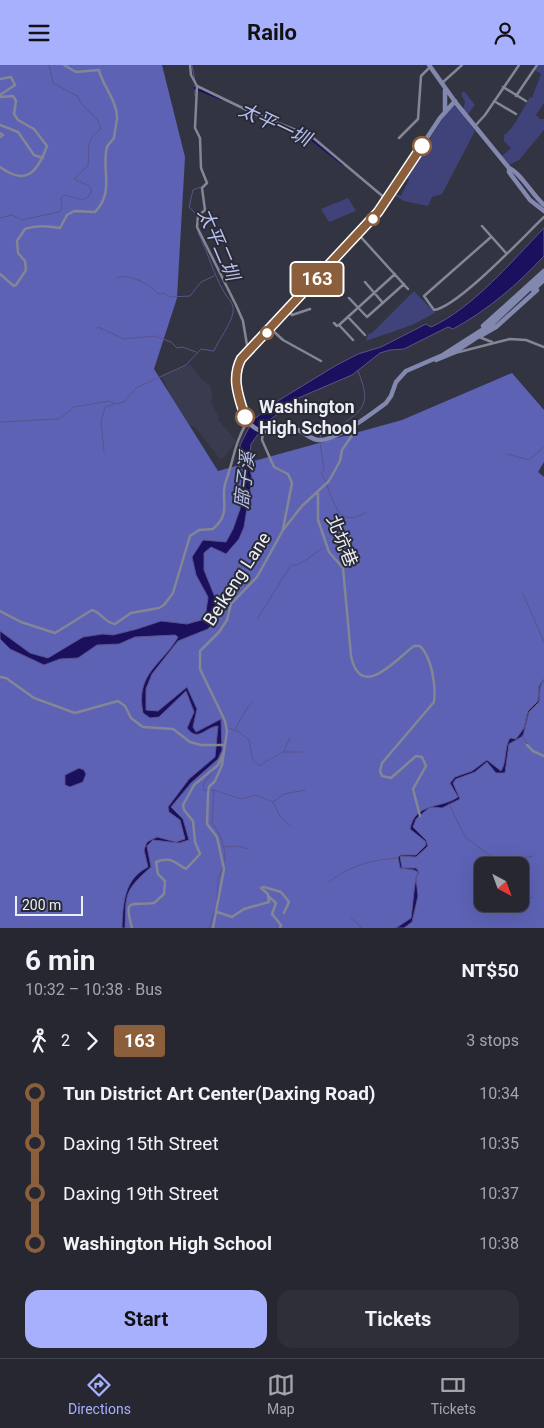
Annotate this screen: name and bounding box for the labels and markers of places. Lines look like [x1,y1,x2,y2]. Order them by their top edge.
unlabelled marker [412,136,432,156]
unlabelled marker [366,212,380,226]
unlabelled marker [260,326,274,340]
place label: Washington High School [259,396,357,438]
marker: Washington High School [235,407,255,427]

